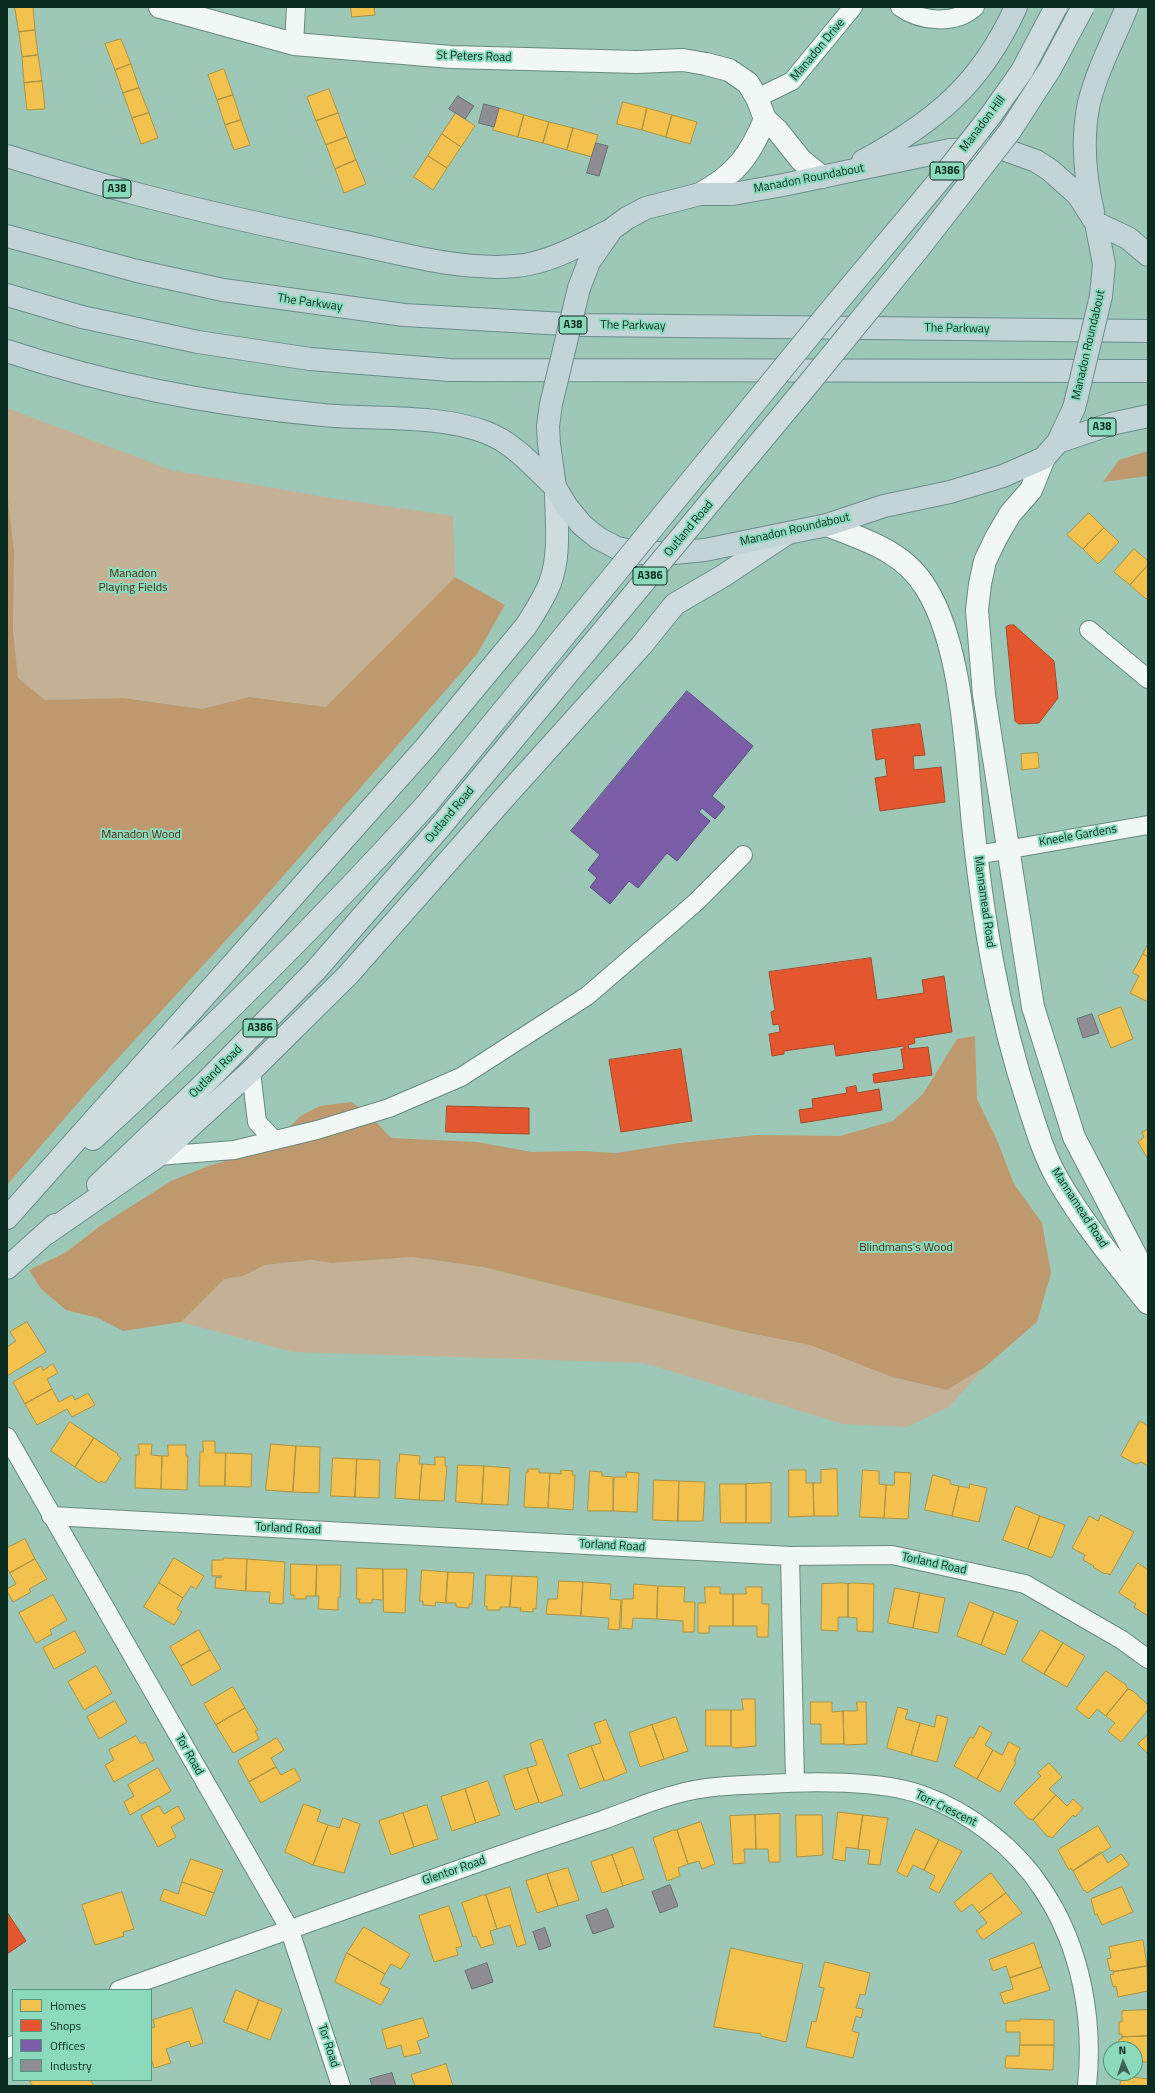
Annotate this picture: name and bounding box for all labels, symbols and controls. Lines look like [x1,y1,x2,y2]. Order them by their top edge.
street label: Manadon Drive [788,16,848,84]
street label: St Peters Road [436,48,512,66]
street label: Manadon Hill [957,93,1009,155]
street label: Manadon Roundabout [752,161,866,197]
road number: A386 [930,162,964,180]
road number: A38 [103,180,131,198]
street label: Manadon Roundabout [1069,289,1109,401]
street label: The Parkway [277,291,343,315]
road number: A38 [559,316,587,334]
street label: The Parkway [600,318,666,334]
street label: The Parkway [924,321,990,337]
road number: A38 [1088,418,1116,436]
street label: Outland Road [661,498,717,560]
street label: Manadon Roundabout [739,510,851,550]
park label: Manadon Playing Fields [98,567,168,595]
road number: A386 [633,567,667,585]
street label: Outland Road [422,784,478,846]
street label: Kneele Gardens [1038,822,1118,850]
park label: Manadon Wood [101,828,181,842]
street label: Mannamead Road [970,855,998,949]
road number: A386 [243,1019,277,1037]
street label: Outland Road [187,1043,245,1101]
street label: Mannamead Road [1048,1165,1110,1251]
park label: Blindmans's Wood [859,1241,953,1255]
street label: Torland Road [255,1520,321,1538]
street label: Torland Road [579,1537,645,1555]
street label: Torland Road [900,1550,968,1578]
street label: Tor Road [172,1732,206,1778]
street label: Torr Crescent [913,1788,979,1830]
street label: Glentor Road [420,1853,488,1889]
legend [12,1989,152,2081]
text: Homes [50,1996,86,2015]
text: Shops [50,2016,81,2035]
street label: Tor Road [314,2023,342,2069]
text: Offices [50,2036,85,2055]
north arrow [1103,2041,1143,2081]
text: N [1118,2042,1127,2058]
text: Industry [50,2056,92,2075]

